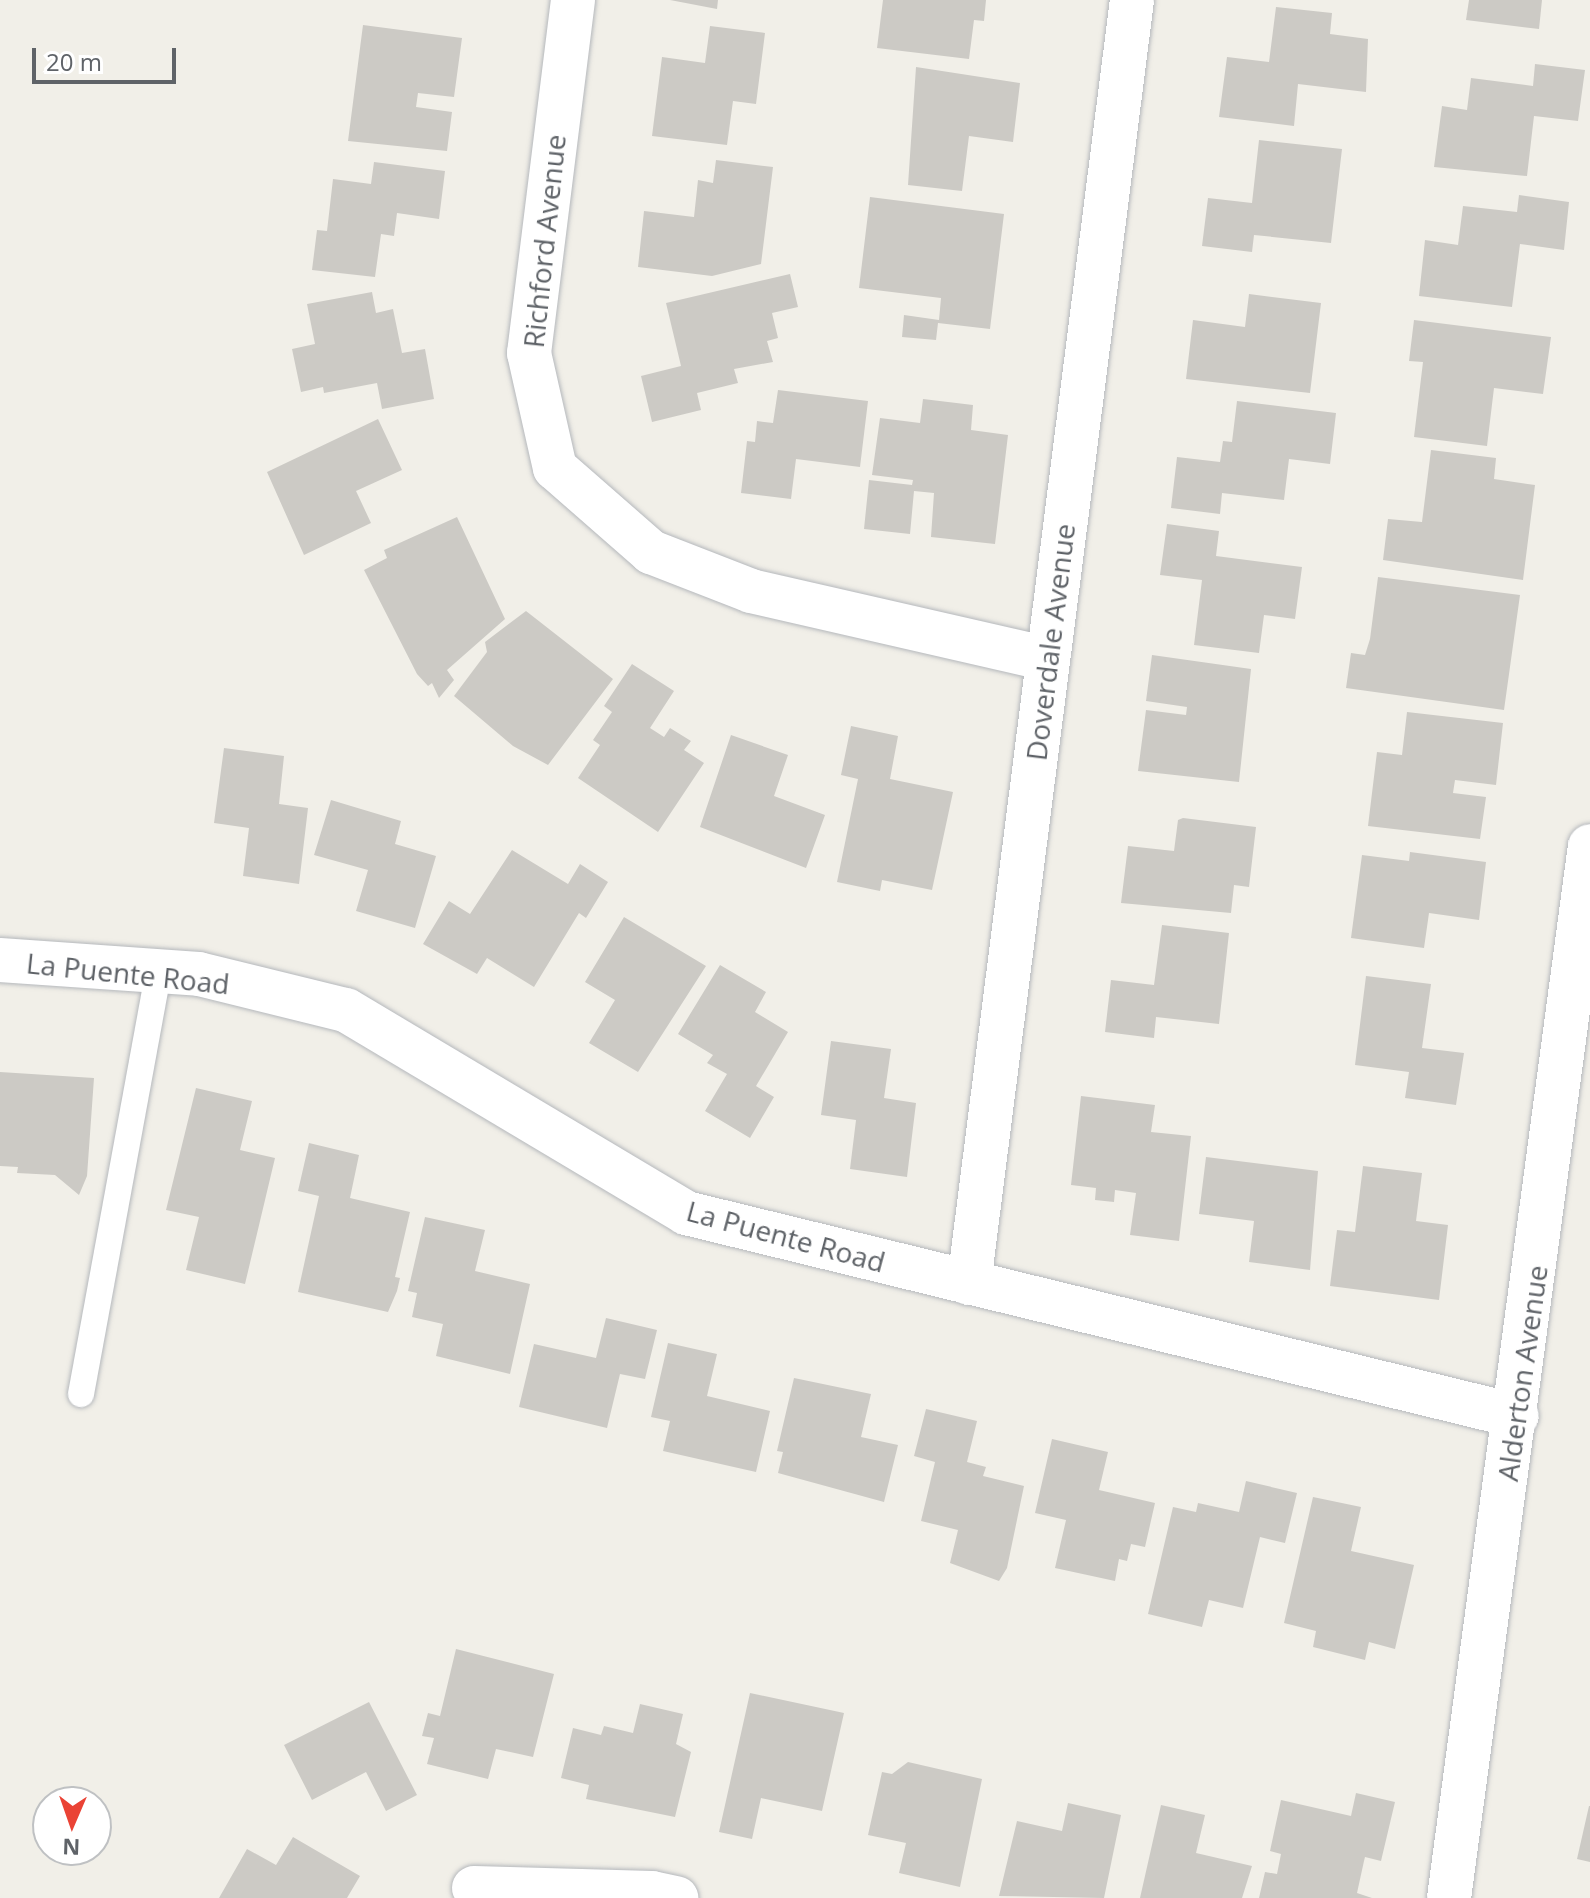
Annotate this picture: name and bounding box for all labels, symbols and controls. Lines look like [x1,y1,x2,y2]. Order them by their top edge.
scale bar [36,32,180,82]
text: 20 m [46,45,102,78]
street label: Richford Avenue [516,133,572,349]
street label: Doverdale Avenue [1019,522,1081,762]
street label: La Puente Road [25,946,231,1000]
street label: La Puente Road [683,1193,889,1279]
street label: Alderton Avenue [1490,1263,1554,1483]
north arrow [32,1786,112,1866]
text: N [62,1833,81,1863]

